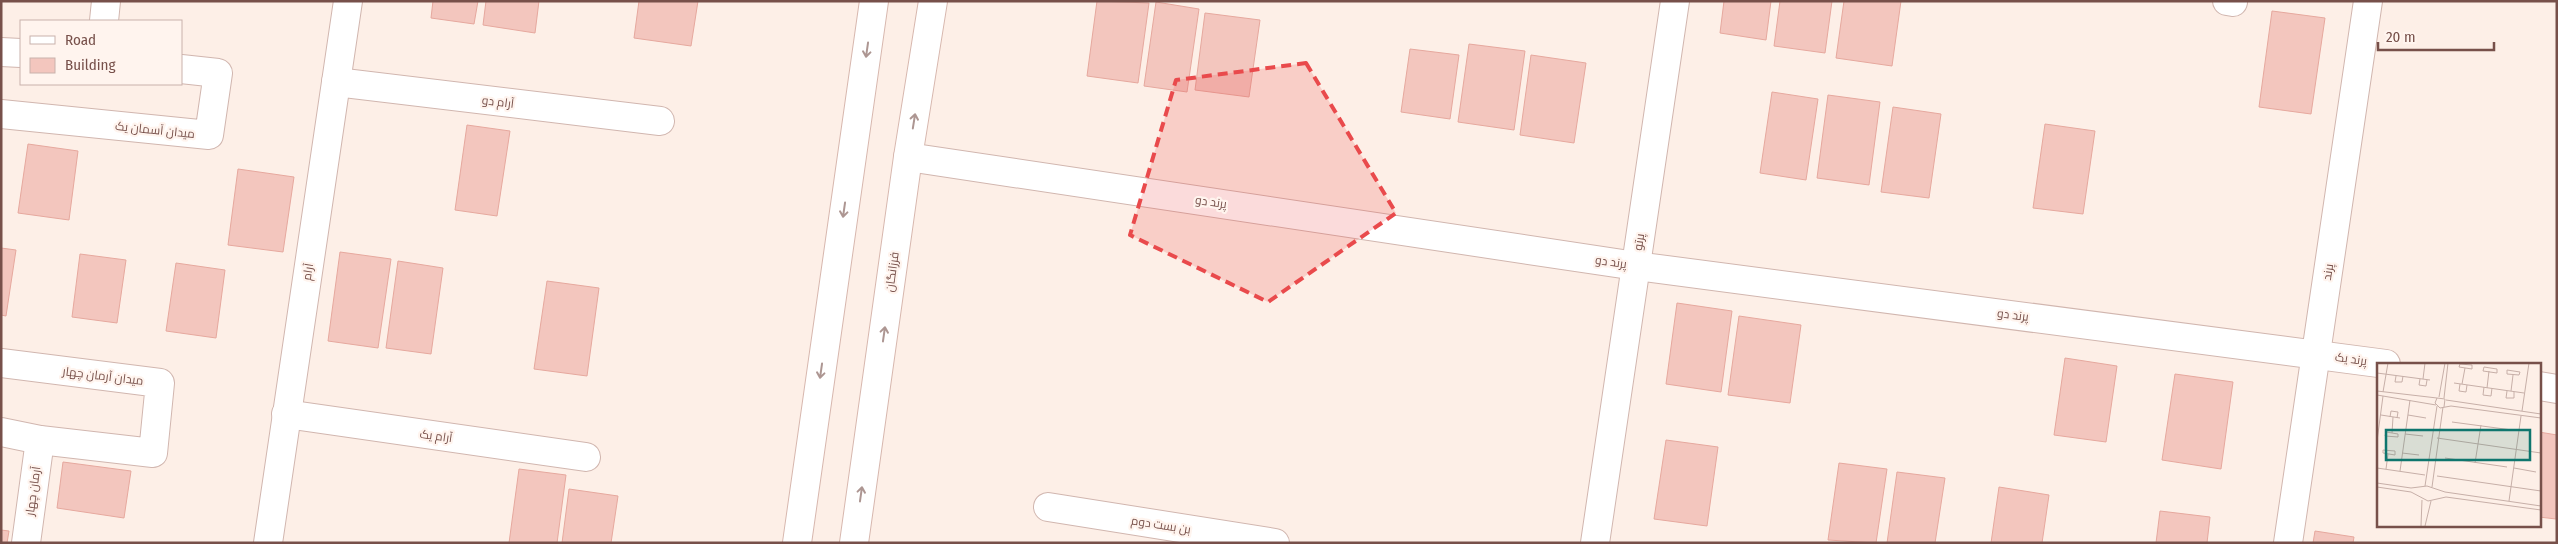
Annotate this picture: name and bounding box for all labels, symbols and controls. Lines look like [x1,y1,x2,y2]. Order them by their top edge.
legend [20,20,182,85]
scale bar [2378,20,2494,52]
text: 20 m [2386,28,2416,46]
text: Road [65,31,96,49]
one-way arrow [862,41,872,57]
text: Building [65,56,116,74]
street label: آرام دو [481,93,516,112]
one-way arrow [909,113,919,129]
street label: میدان آسمان یک [114,119,196,141]
street label: پرند دو [1194,193,1228,213]
one-way arrow [839,202,849,218]
street label: پرتو [1631,232,1649,252]
street label: فرزانگان [882,251,902,293]
street label: پرند دو [1594,253,1628,273]
street label: آرام [300,262,317,282]
street label: پرند [2320,262,2338,281]
street label: پرند دو [1996,306,2030,326]
one-way arrow [879,326,889,342]
street label: پرند یک [2334,350,2369,370]
one-way arrow [816,363,826,379]
inset map [2377,363,2540,526]
street label: میدان آرمان چهار [61,364,144,390]
street label: آرام یک [419,427,454,446]
street label: آرمان چهار [22,465,45,518]
one-way arrow [856,487,866,503]
street label: بن بست دوم [1130,513,1192,538]

